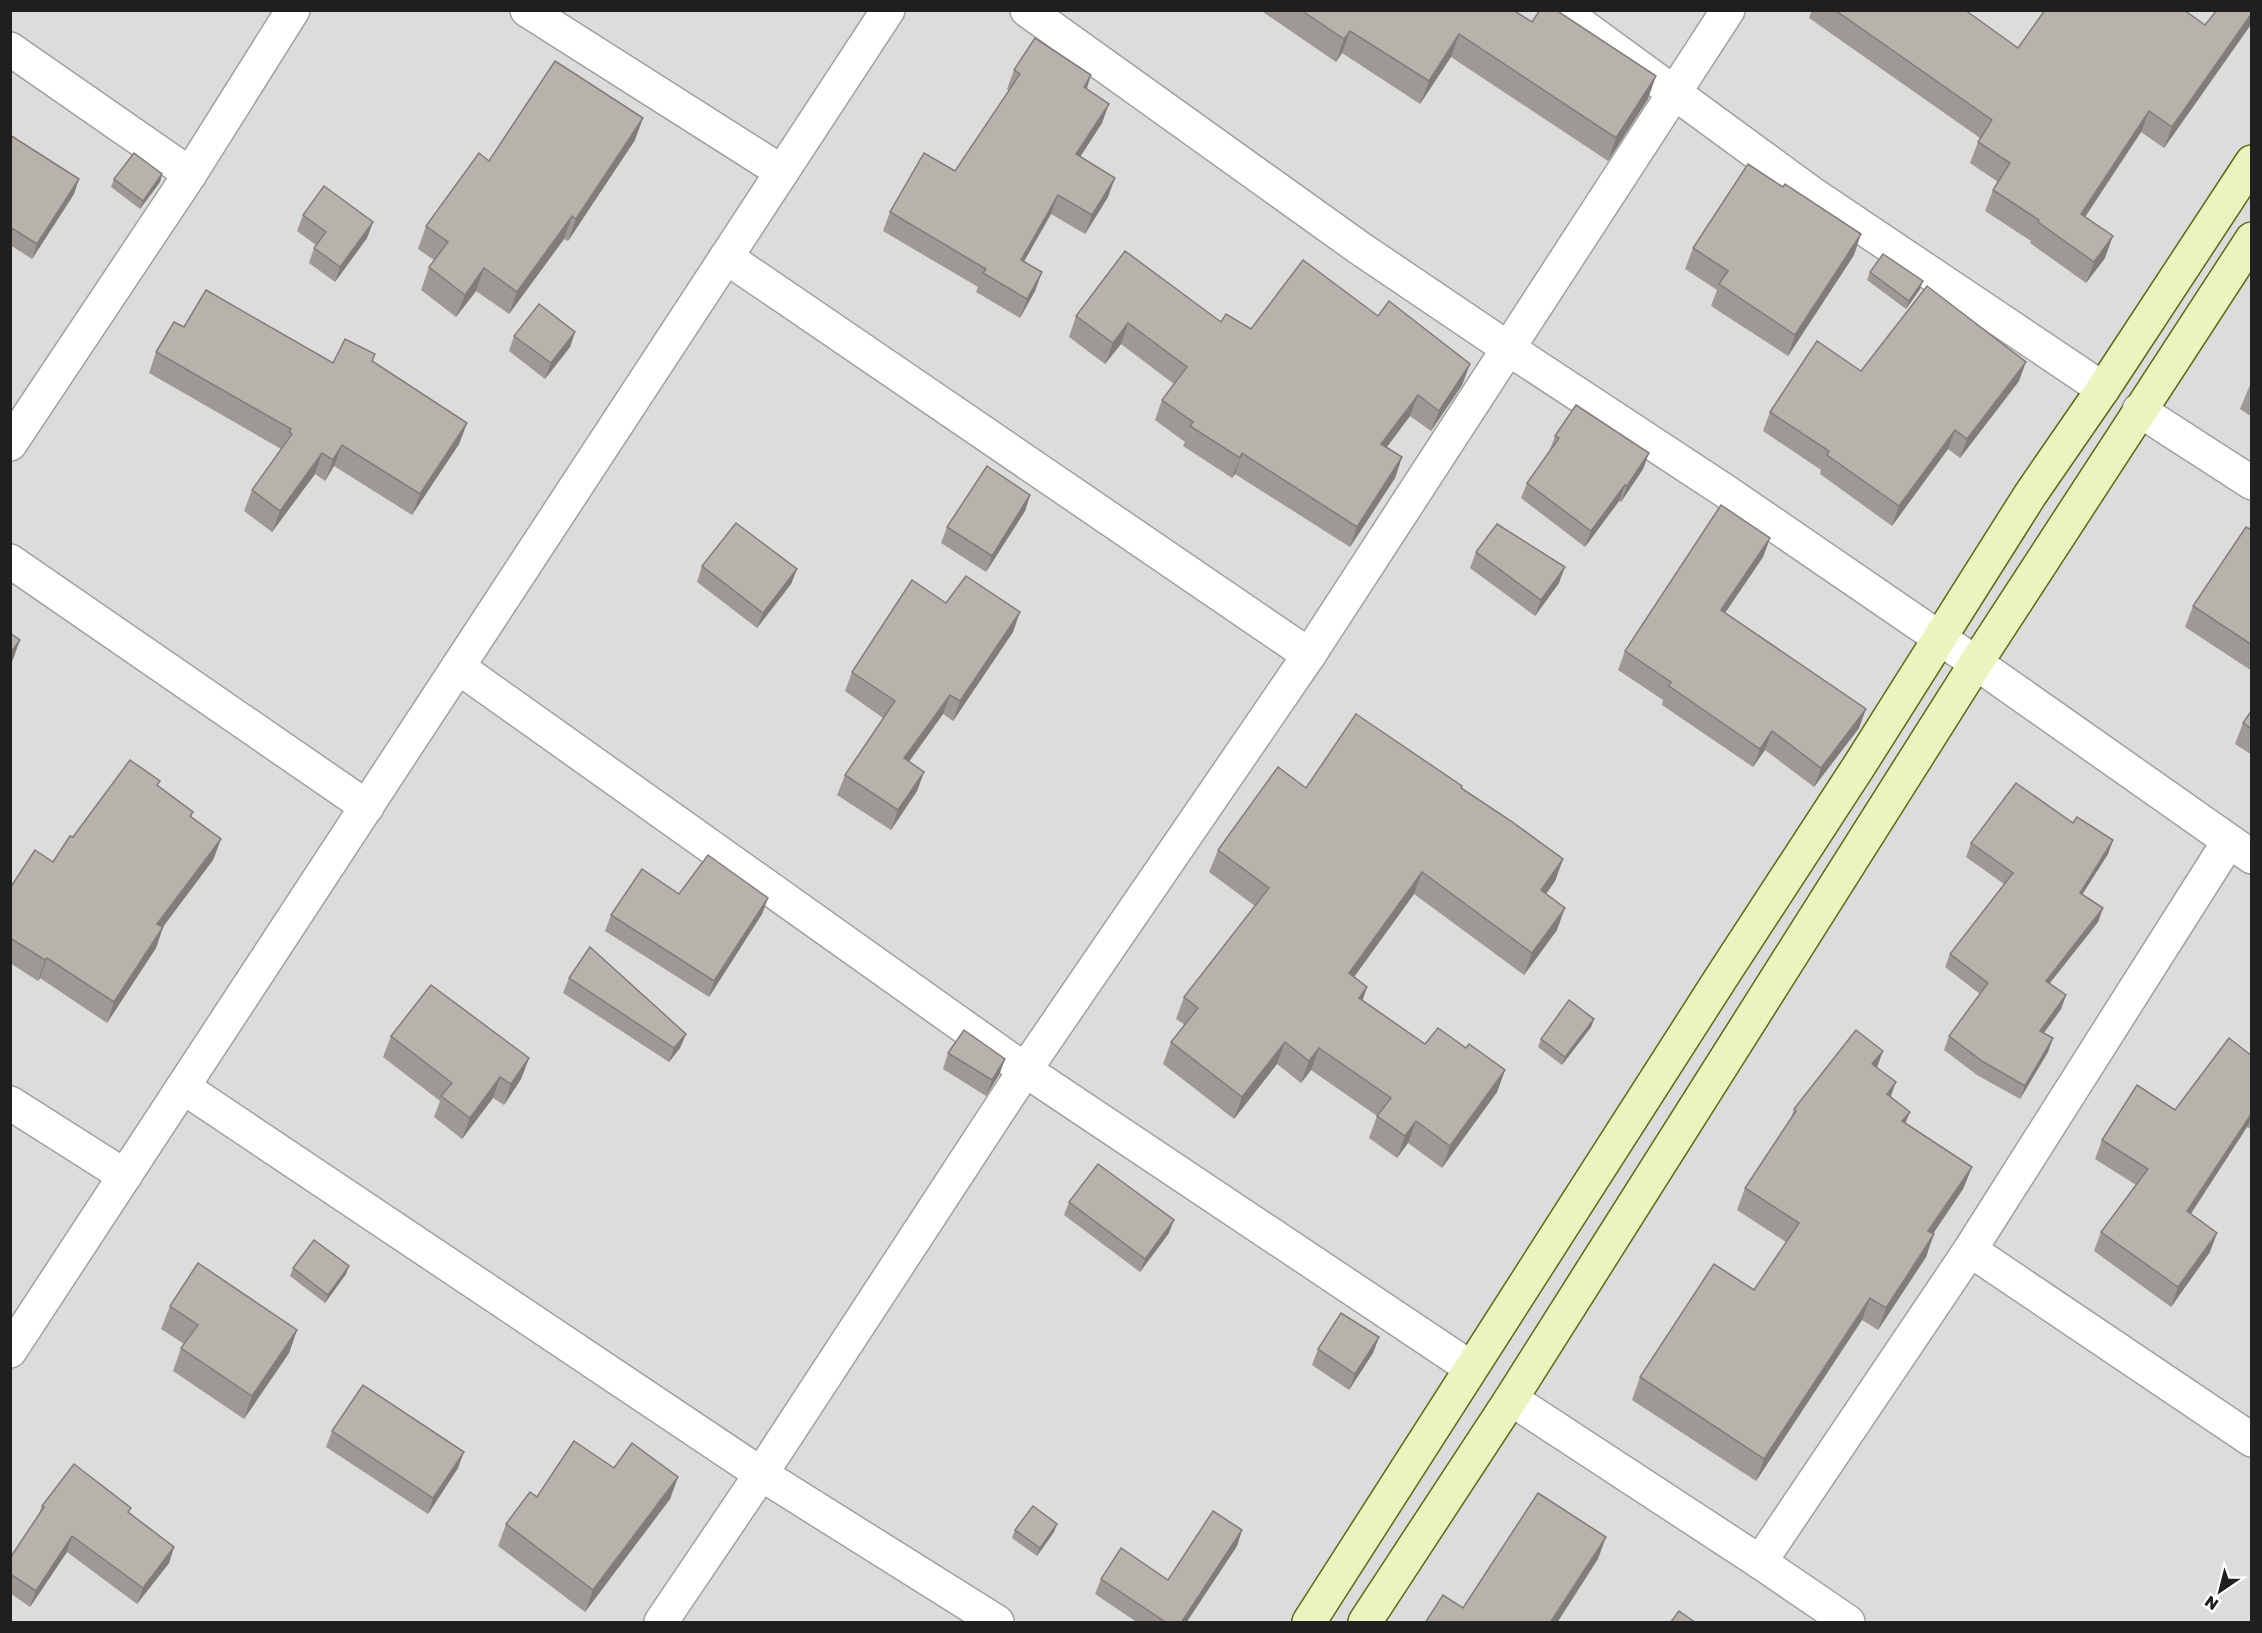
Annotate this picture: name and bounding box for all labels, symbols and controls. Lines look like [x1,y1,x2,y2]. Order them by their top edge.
north arrow [2190,1561,2250,1621]
text: N [2201,1592,2222,1615]

